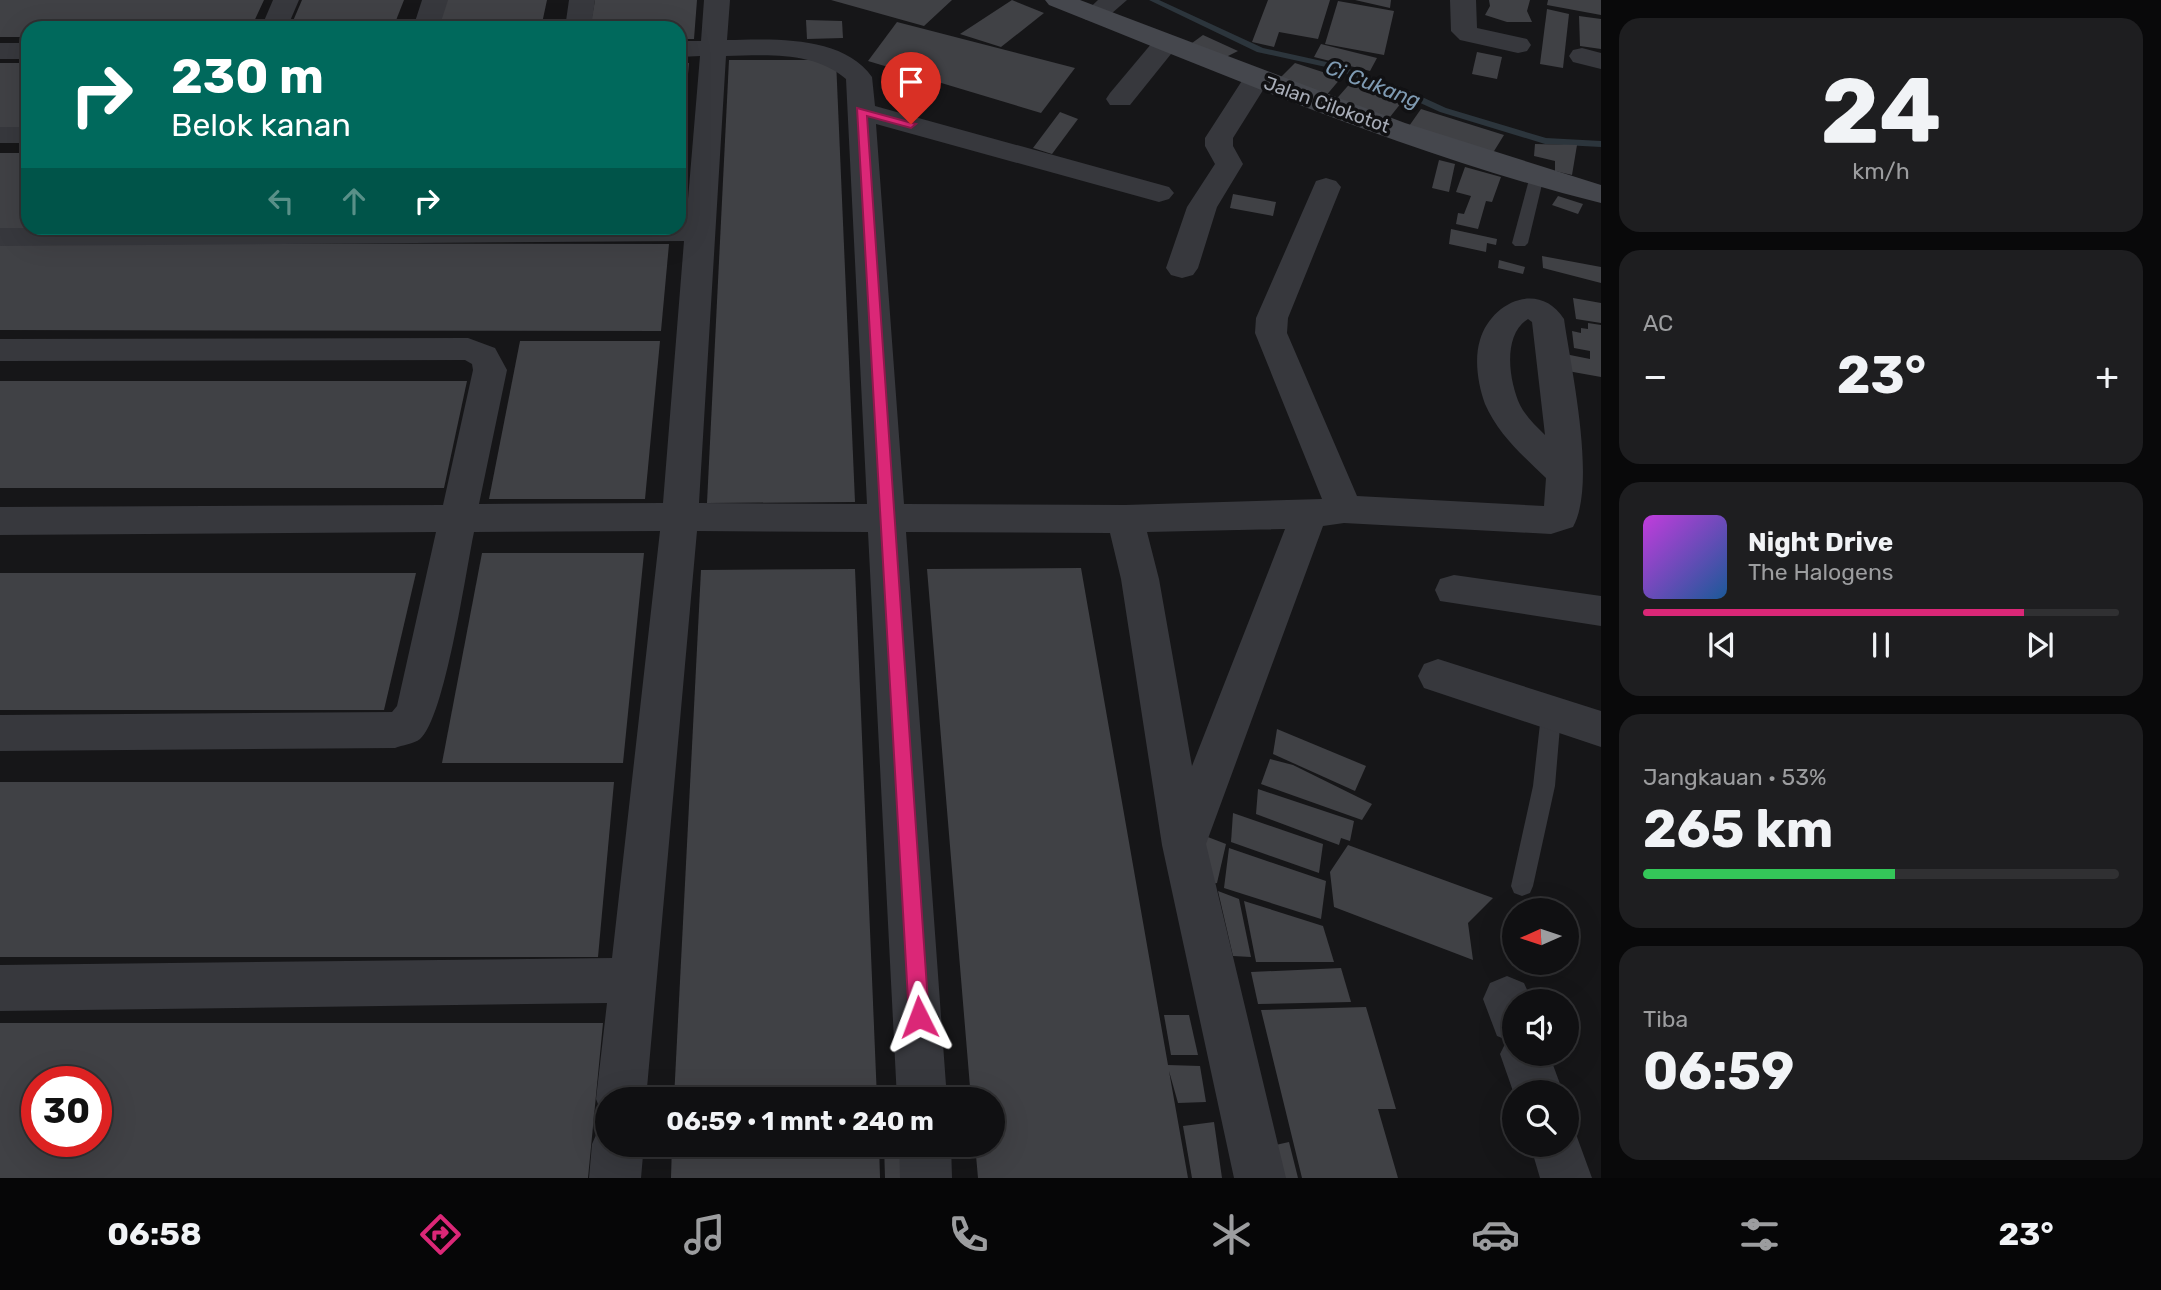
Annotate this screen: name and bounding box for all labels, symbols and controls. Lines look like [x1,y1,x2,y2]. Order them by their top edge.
text: 230 m [171,47,324,105]
icon: right [56,49,147,140]
pin [881,52,941,124]
water label: Ci Cukang [1322,54,1424,113]
text: 24 [1821,57,1941,165]
icon: arrive [892,63,930,101]
street label: Jalan Cilokotot [1261,71,1393,138]
text: Belok kanan [171,106,351,144]
text: km/h [1852,157,1910,185]
icon: left [262,182,300,220]
icon: ahead [335,182,373,220]
icon: right [408,182,446,220]
text: AC [1643,309,1673,337]
text: 23° [1837,344,1926,406]
text: − [1643,353,1668,399]
text: + [2095,353,2119,399]
text: Night Drive [1748,527,1893,558]
text: The Halogens [1748,558,1894,586]
icon: previous [1703,626,1741,664]
icon: pause [1862,626,1900,664]
icon: next [2021,626,2059,664]
text: Jangkauan · 53% [1643,763,1827,791]
text: 265 km [1643,798,1833,860]
north arrow [1502,898,1578,975]
map controls [1502,898,1579,1157]
position arrow [882,980,956,1054]
button: sound [1502,989,1579,1066]
text: Tiba [1643,1005,1688,1033]
text: 06:59 [1643,1040,1794,1102]
speed limit sign: 30 [21,1066,112,1157]
button: search [1502,1080,1579,1157]
text: 06:59 · 1 mnt · 240 m [666,1106,934,1137]
icon: directions [416,1210,465,1259]
icon: music [680,1210,729,1259]
icon: phone [944,1210,993,1259]
icon: climate [1207,1210,1256,1259]
icon: car [1471,1210,1520,1259]
icon: filters [1735,1210,1784,1259]
text: 06:58 [107,1215,202,1253]
text: 23° [1999,1215,2054,1253]

